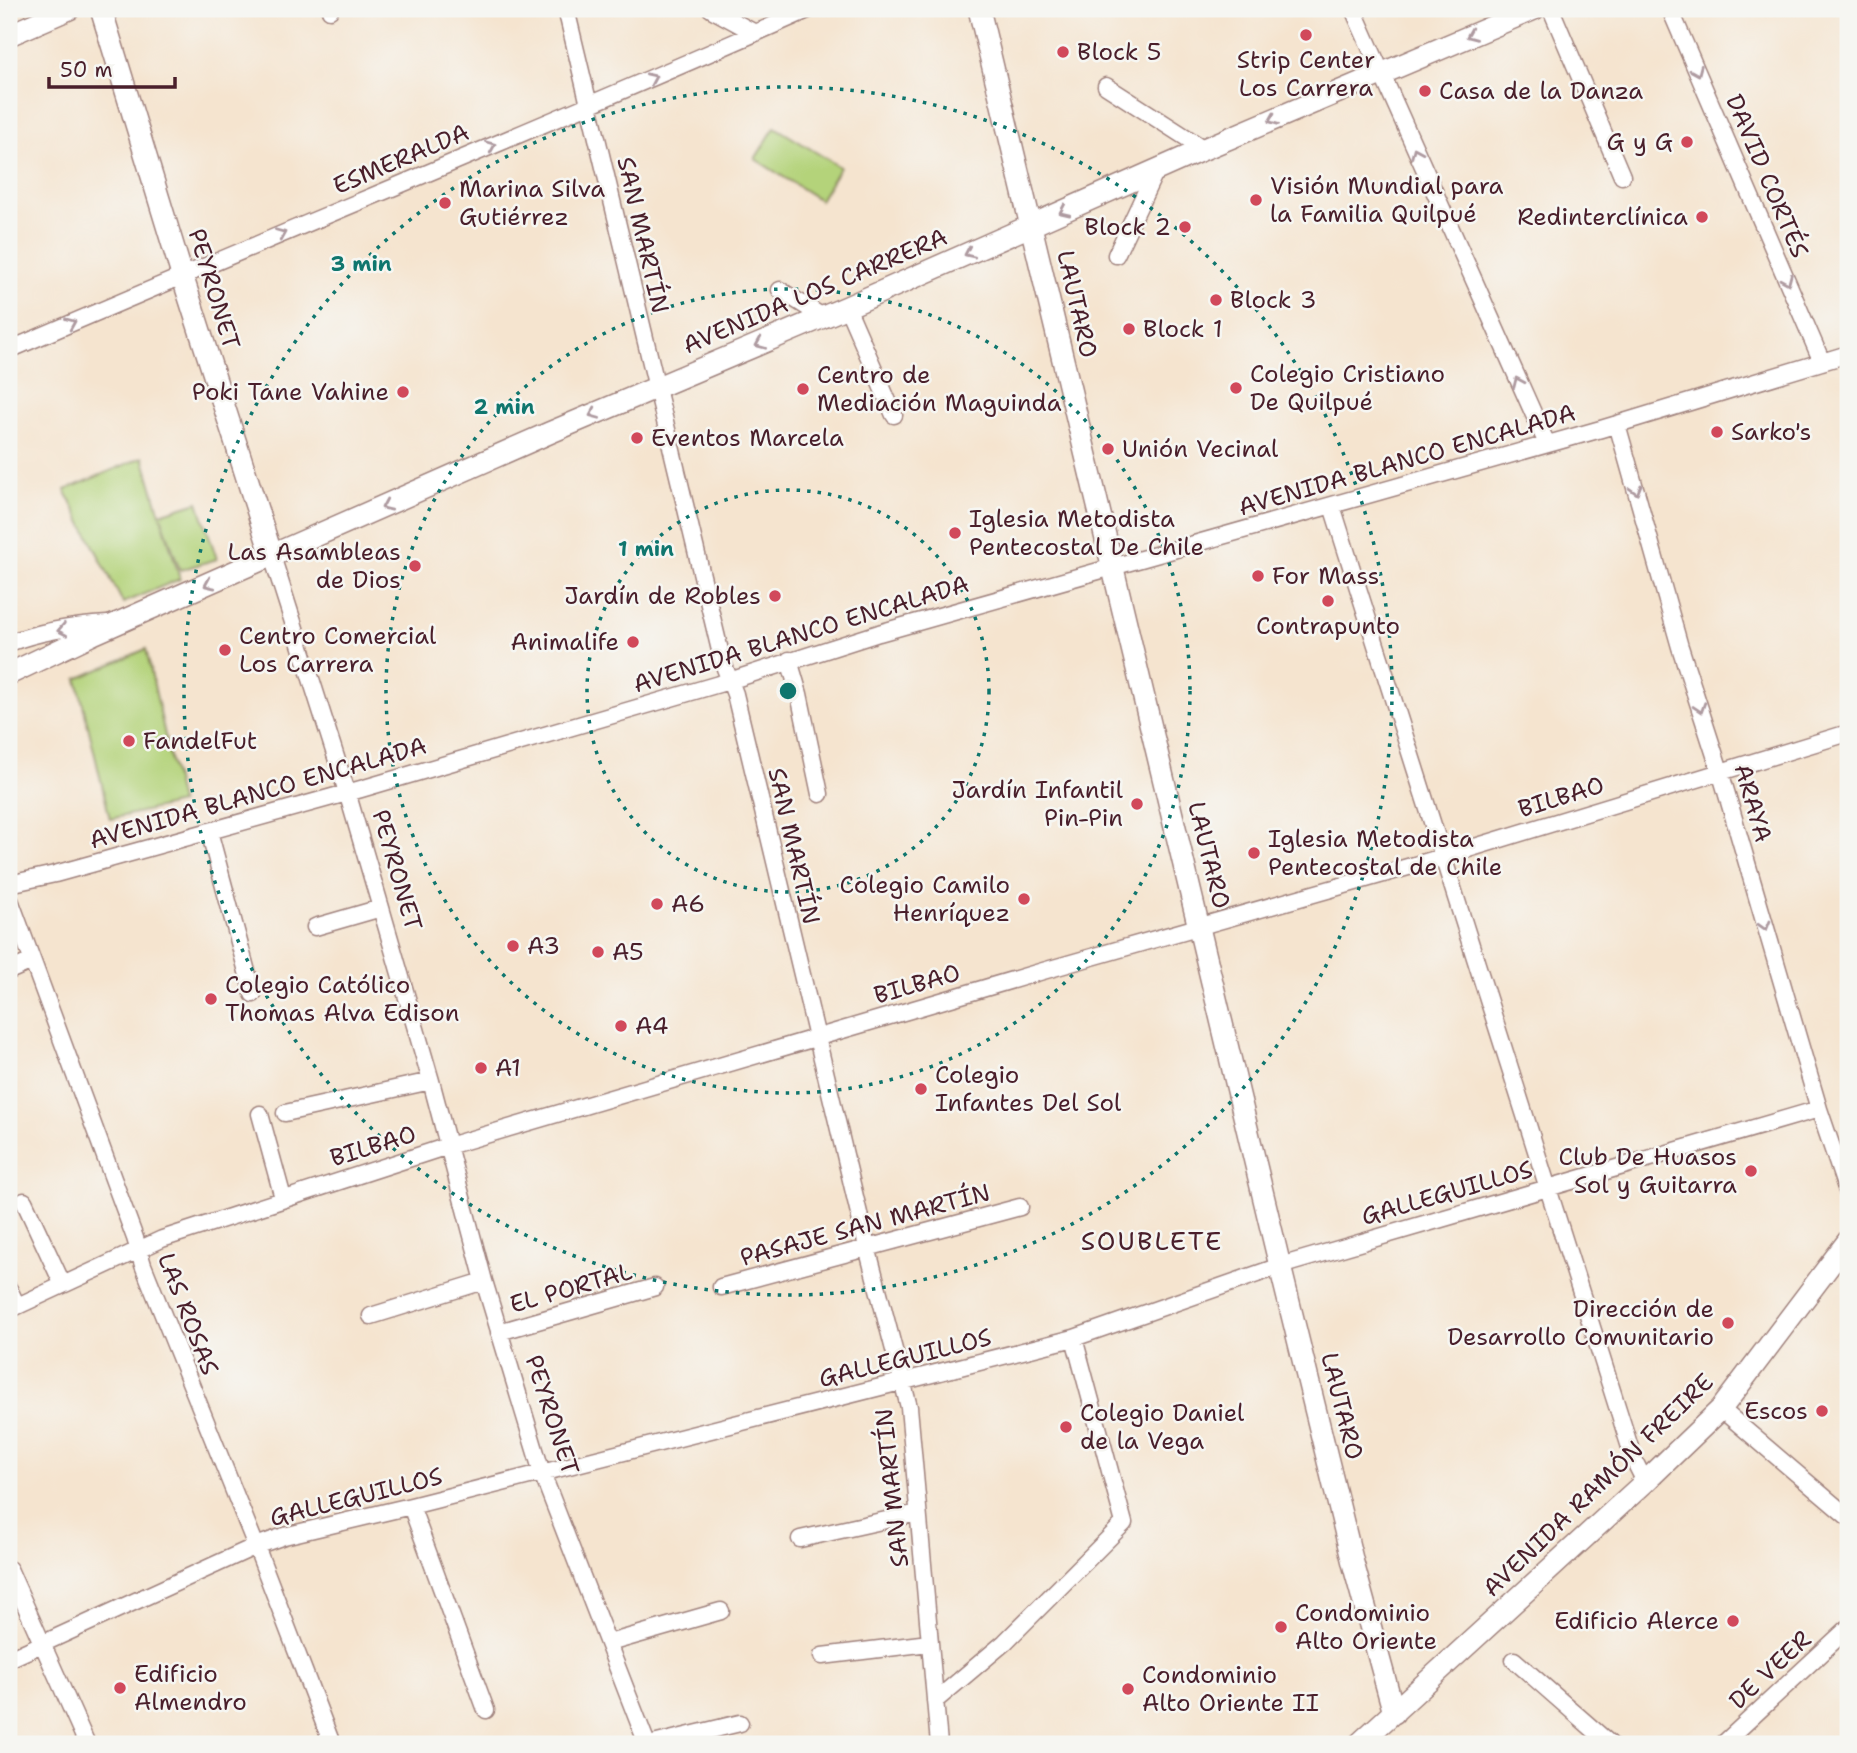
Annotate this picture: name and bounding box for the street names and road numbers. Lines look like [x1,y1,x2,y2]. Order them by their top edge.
street label: DAVID CORTÉS [1718,89,1816,263]
street label: ESMERALDA [328,116,474,202]
street label: SAN MARTÍN [609,154,677,316]
street label: AVENIDA LOS CARRERA [678,221,952,361]
street label: PEYRONET [181,225,248,353]
street label: LAUTARO [1049,247,1105,361]
street label: AVENIDA BLANCO ENCALADA [1235,396,1579,524]
street label: AVENIDA BLANCO ENCALADA [629,568,973,700]
street label: AVENIDA BLANCO ENCALADA [86,729,430,857]
street label: ARAYA [1727,760,1779,846]
street label: SAN MARTÍN [760,765,828,927]
street label: BILBAO [1514,769,1608,825]
street label: LAUTARO [1180,798,1238,912]
street label: PEYRONET [364,806,430,934]
street label: BILBAO [870,956,964,1012]
street label: BILBAO [326,1118,420,1174]
street label: GALLEGUILLOS [1358,1153,1536,1233]
street label: PASAJE SAN MARTÍN [737,1176,993,1274]
street label: LAS ROSAS [150,1248,226,1380]
street label: EL PORTAL [506,1255,636,1321]
street label: GALLEGUILLOS [815,1321,995,1395]
street label: LAUTARO [1313,1349,1371,1463]
street label: PEYRONET [518,1351,586,1479]
street label: AVENIDA RAMÓN FREIRE [1476,1366,1720,1604]
street label: SAN MARTÍN [868,1407,916,1569]
street label: GALLEGUILLOS [266,1460,446,1534]
street label: DE VEER [1722,1624,1818,1716]

